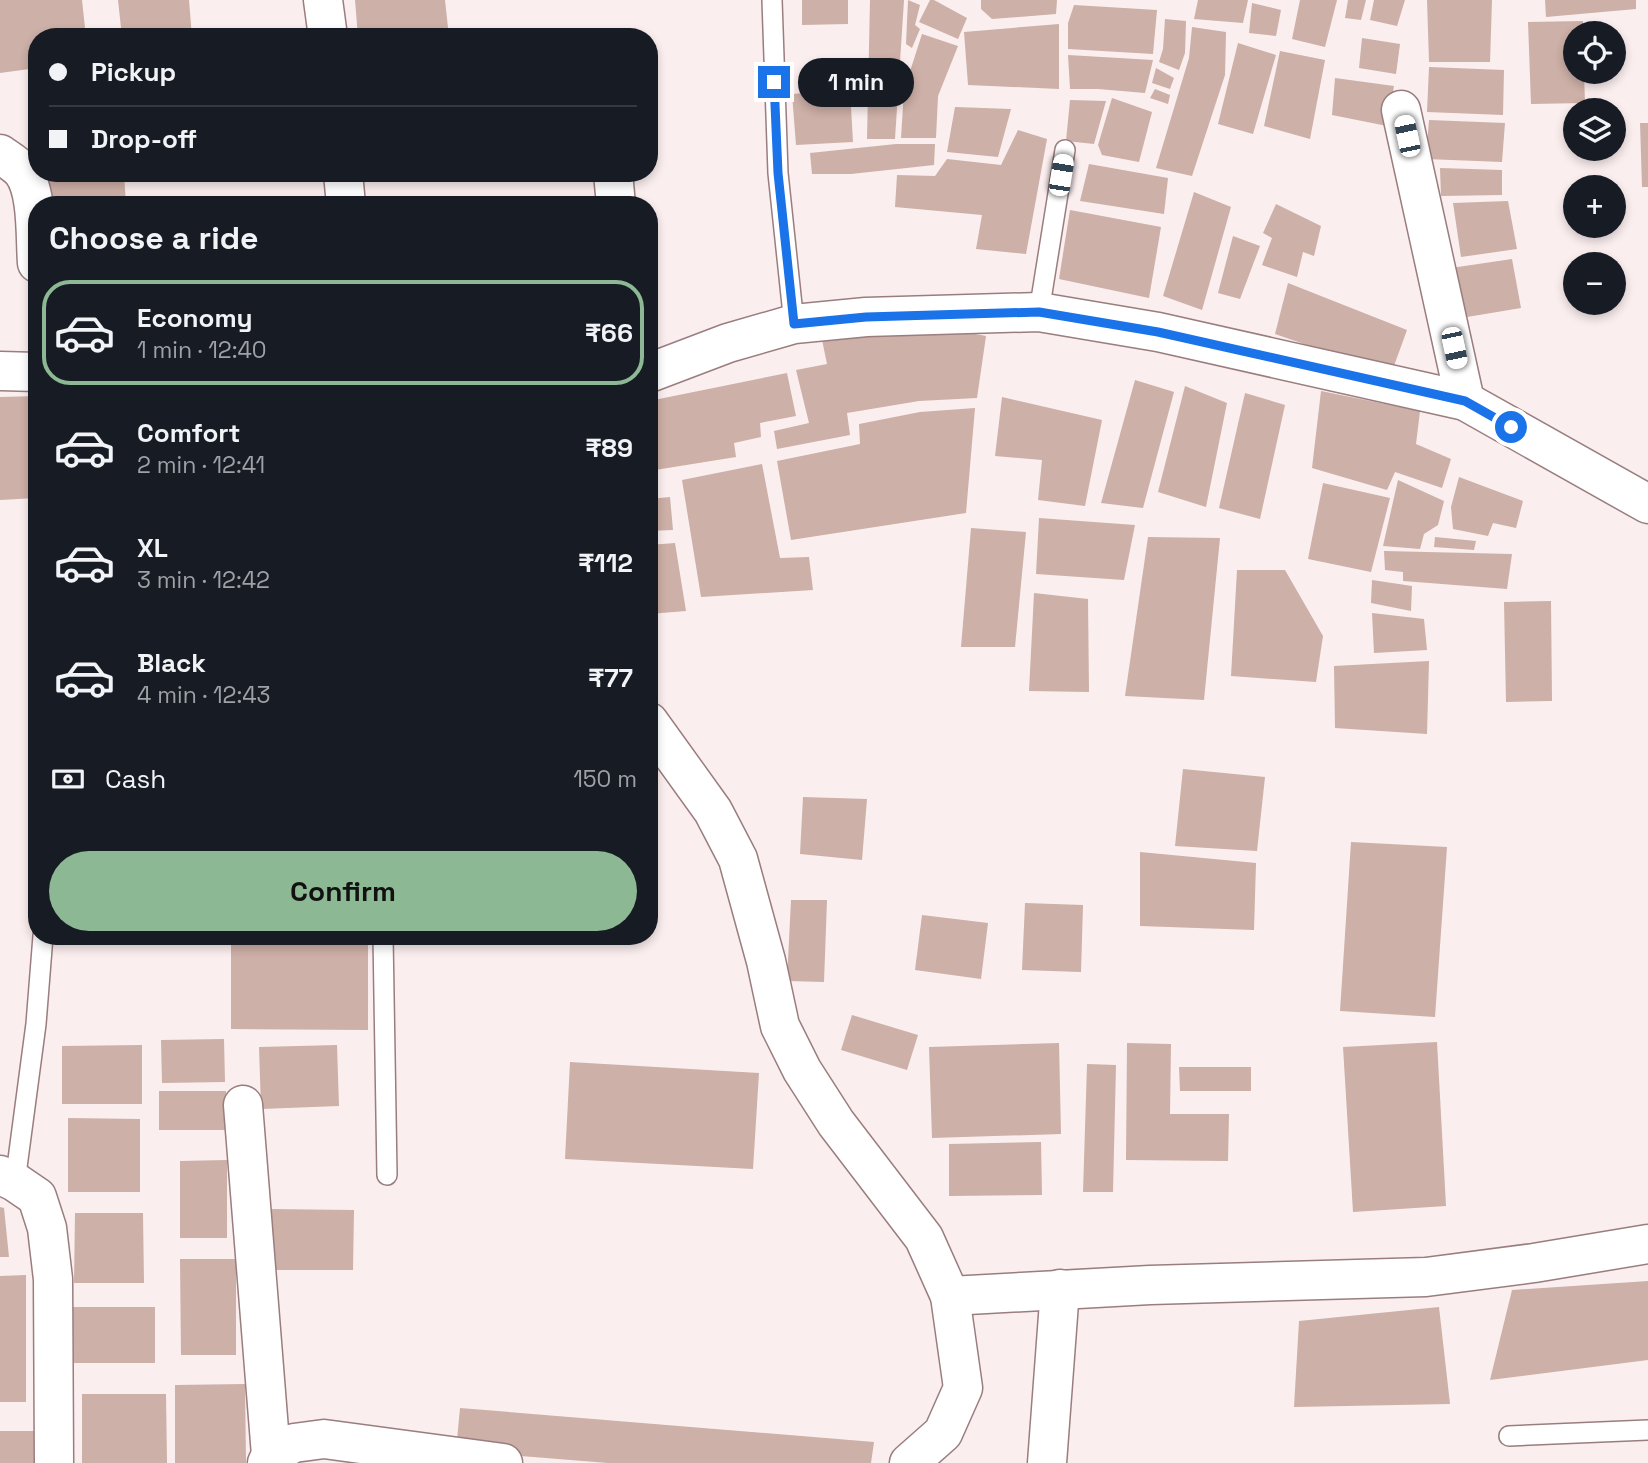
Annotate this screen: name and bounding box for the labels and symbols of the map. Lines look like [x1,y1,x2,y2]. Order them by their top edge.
callout: 1 min [798,57,914,106]
route end [758,66,790,98]
car [1393,113,1422,159]
car [1048,153,1075,197]
car [1440,325,1469,371]
route start [1495,411,1527,443]

